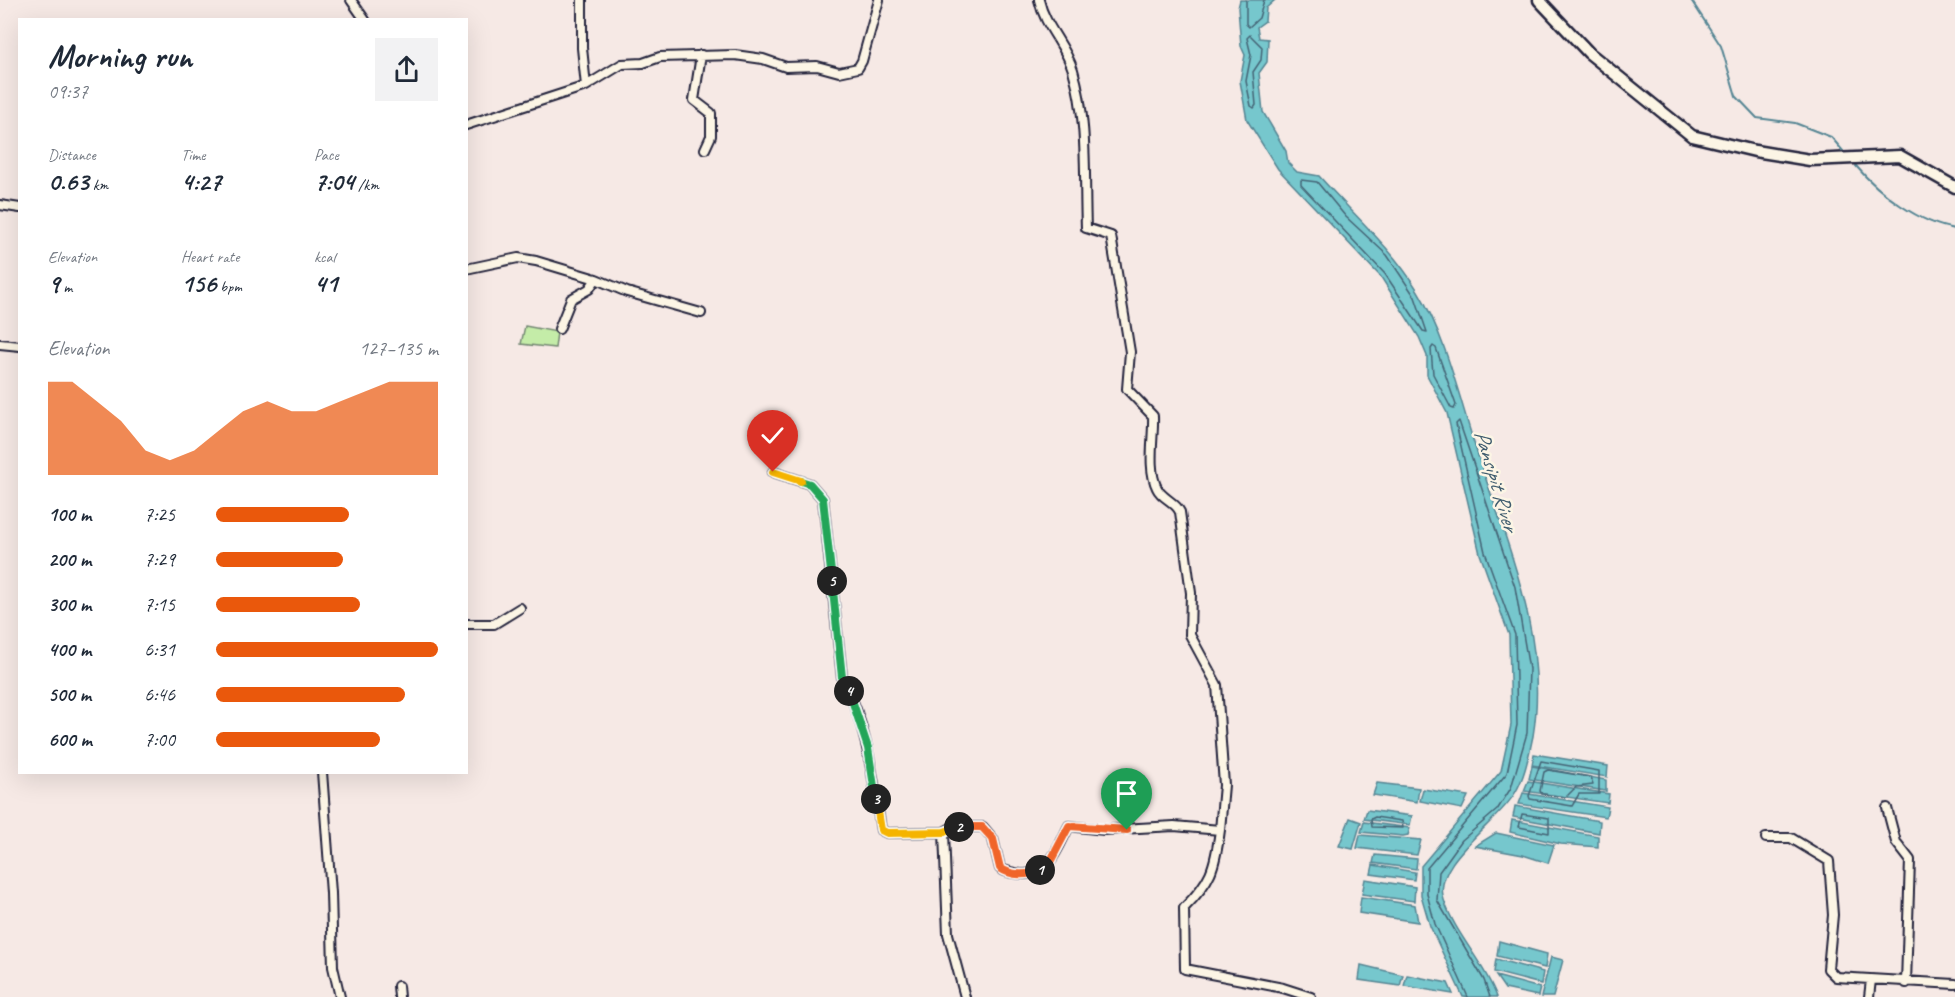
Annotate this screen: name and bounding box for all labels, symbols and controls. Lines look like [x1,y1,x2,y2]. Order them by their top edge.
text: Morning run [48,35,192,77]
button: share [375,38,438,101]
text: 09:37 [48,79,88,104]
text: Distance [48,145,96,165]
text: Time [181,145,205,165]
text: Pace [314,145,339,165]
text: 0.63 [48,165,89,198]
text: 4:27 [181,165,221,198]
text: 7:04 [314,165,354,198]
text: km [89,175,108,195]
text: /km [354,175,379,195]
text: Elevation [48,247,97,267]
text: Heart rate [181,247,239,267]
text: kcal [314,247,335,267]
text: 9 [48,267,59,300]
text: 156 [181,267,216,300]
text: 41 [314,267,337,300]
text: m [59,277,72,297]
text: bpm [216,277,242,297]
text: Elevation [48,336,110,361]
text: 127–135 m [359,336,438,361]
pin [747,410,798,472]
icon: check [756,419,789,452]
water label: Pansipit River [1467,427,1526,538]
text: 100 m [48,502,91,527]
text: 7:25 [144,502,175,527]
text: 200 m [48,547,91,572]
text: 7:29 [144,547,175,572]
pin: 5 [817,566,847,596]
text: 5 [829,571,835,591]
text: 300 m [48,592,91,617]
text: 7:15 [144,592,175,617]
text: 400 m [48,637,91,662]
text: 6:31 [144,637,175,662]
pin: 4 [834,676,864,706]
text: 4 [845,681,853,701]
text: 500 m [48,682,91,707]
text: 6:46 [144,682,175,707]
text: 600 m [48,727,92,752]
text: 7:00 [144,727,175,752]
pin [1101,768,1152,830]
icon: arrive [1110,777,1143,810]
pin: 3 [861,784,891,814]
text: 3 [872,789,880,809]
pin: 2 [944,812,974,842]
text: 2 [955,817,963,837]
pin: 1 [1025,855,1055,885]
text: 1 [1036,860,1044,880]

